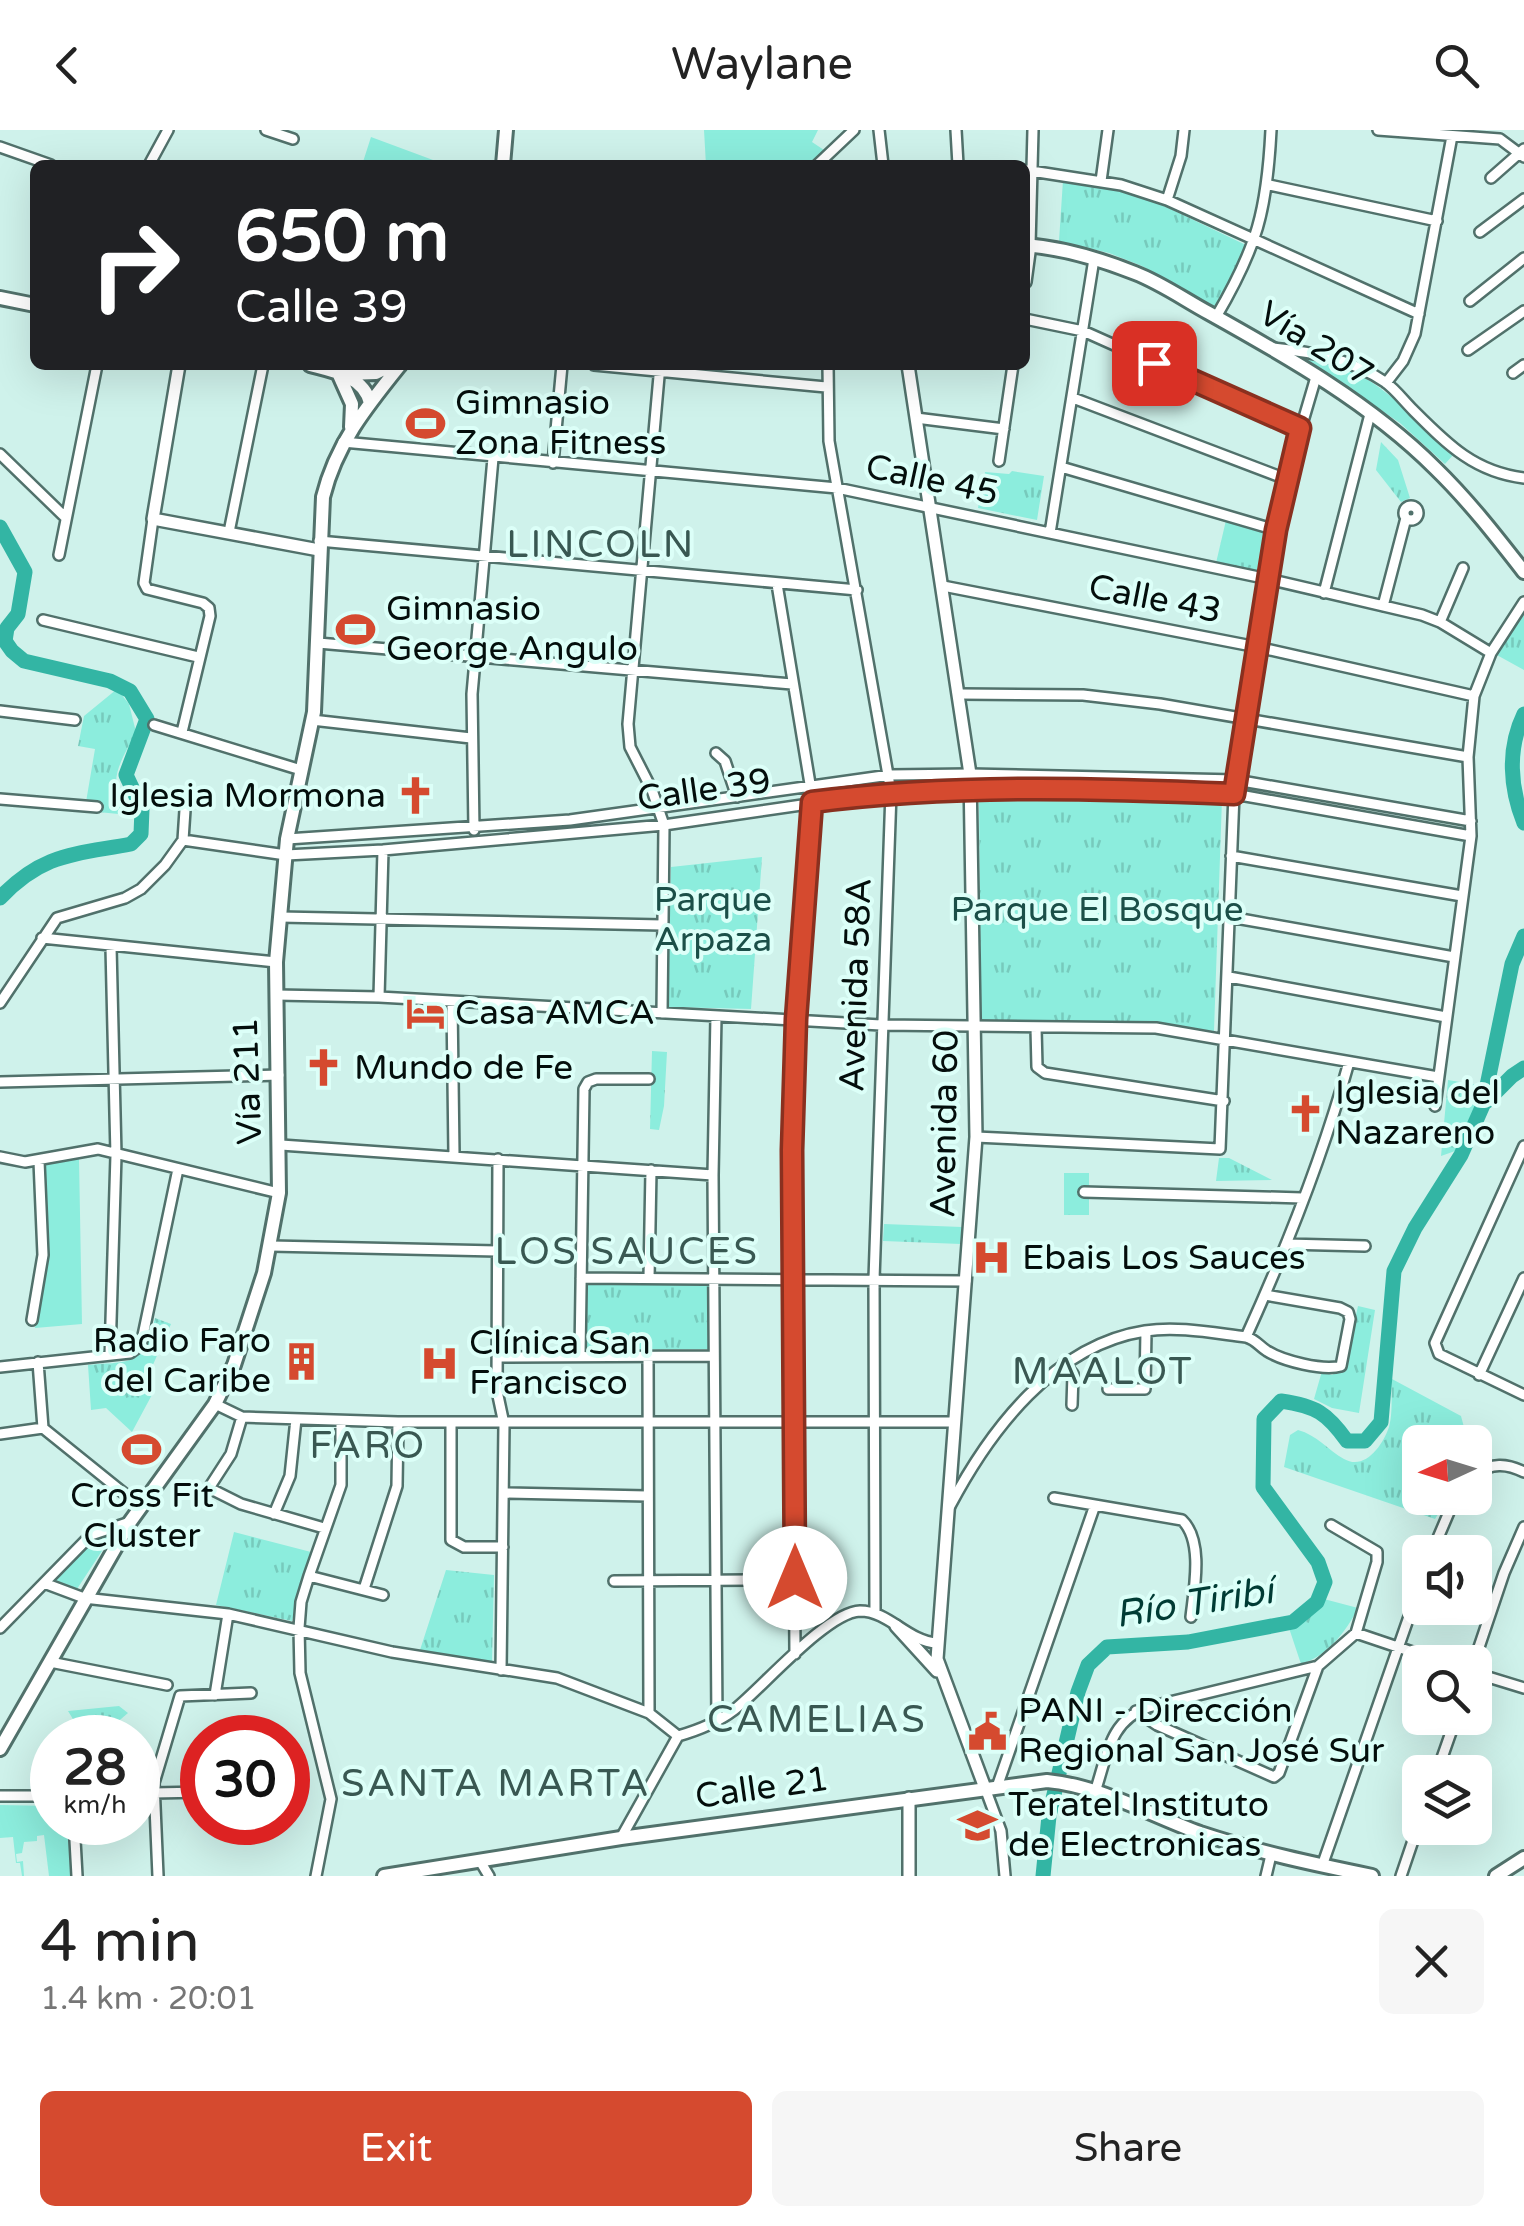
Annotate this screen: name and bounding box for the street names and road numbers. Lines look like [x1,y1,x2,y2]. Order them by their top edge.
street label: Vía 207 [1251,292,1381,396]
street label: Calle 45 [862,445,1002,515]
street label: Calle 43 [1085,566,1225,632]
street label: Calle 39 [635,760,773,820]
street label: Avenida 58A [831,877,881,1093]
street label: Vía 211 [225,1017,271,1145]
street label: Avenida 60 [922,1030,968,1218]
street label: Calle 21 [693,1758,831,1818]

